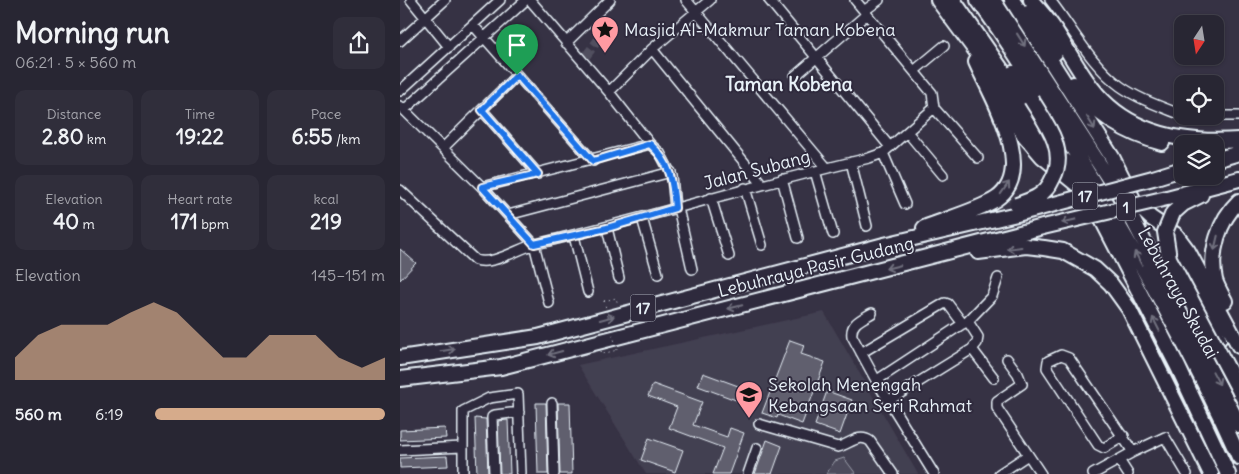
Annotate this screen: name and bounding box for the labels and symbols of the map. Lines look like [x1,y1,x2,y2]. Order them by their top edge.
place icon: Masjid Al-Makmur Taman Kobena [590,15,620,54]
north arrow [1174,15,1224,65]
place label: Masjid Al-Makmur Taman Kobena [624,18,896,41]
pin [496,24,538,75]
one-way arrow [1016,33,1026,47]
district label: Taman Kobena [725,72,853,96]
one-way arrow [1086,115,1096,129]
street label: Jalan Subang [701,144,813,195]
one-way arrow [1000,181,1011,195]
road number: 17 [1072,182,1098,210]
road number: 1 [1117,193,1135,220]
one-way arrow [1061,217,1077,226]
street label: Lebuhraya Skudai [1133,223,1224,362]
street label: Lebuhraya Pasir Gudang [715,231,916,302]
one-way arrow [1211,235,1220,251]
one-way arrow [1007,243,1023,253]
one-way arrow [1133,251,1142,266]
one-way arrow [885,263,901,272]
road number: 17 [630,294,656,322]
one-way arrow [728,302,744,312]
one-way arrow [599,313,615,322]
one-way arrow [1151,317,1160,332]
one-way arrow [440,345,456,355]
one-way arrow [547,348,563,358]
one-way arrow [1211,370,1221,385]
place label: Sekolah Menengah Kebangsaan Seri Rahmat [768,373,972,417]
school or university icon: Sekolah Menengah Kebangsaan Seri Rahmat [734,380,764,419]

